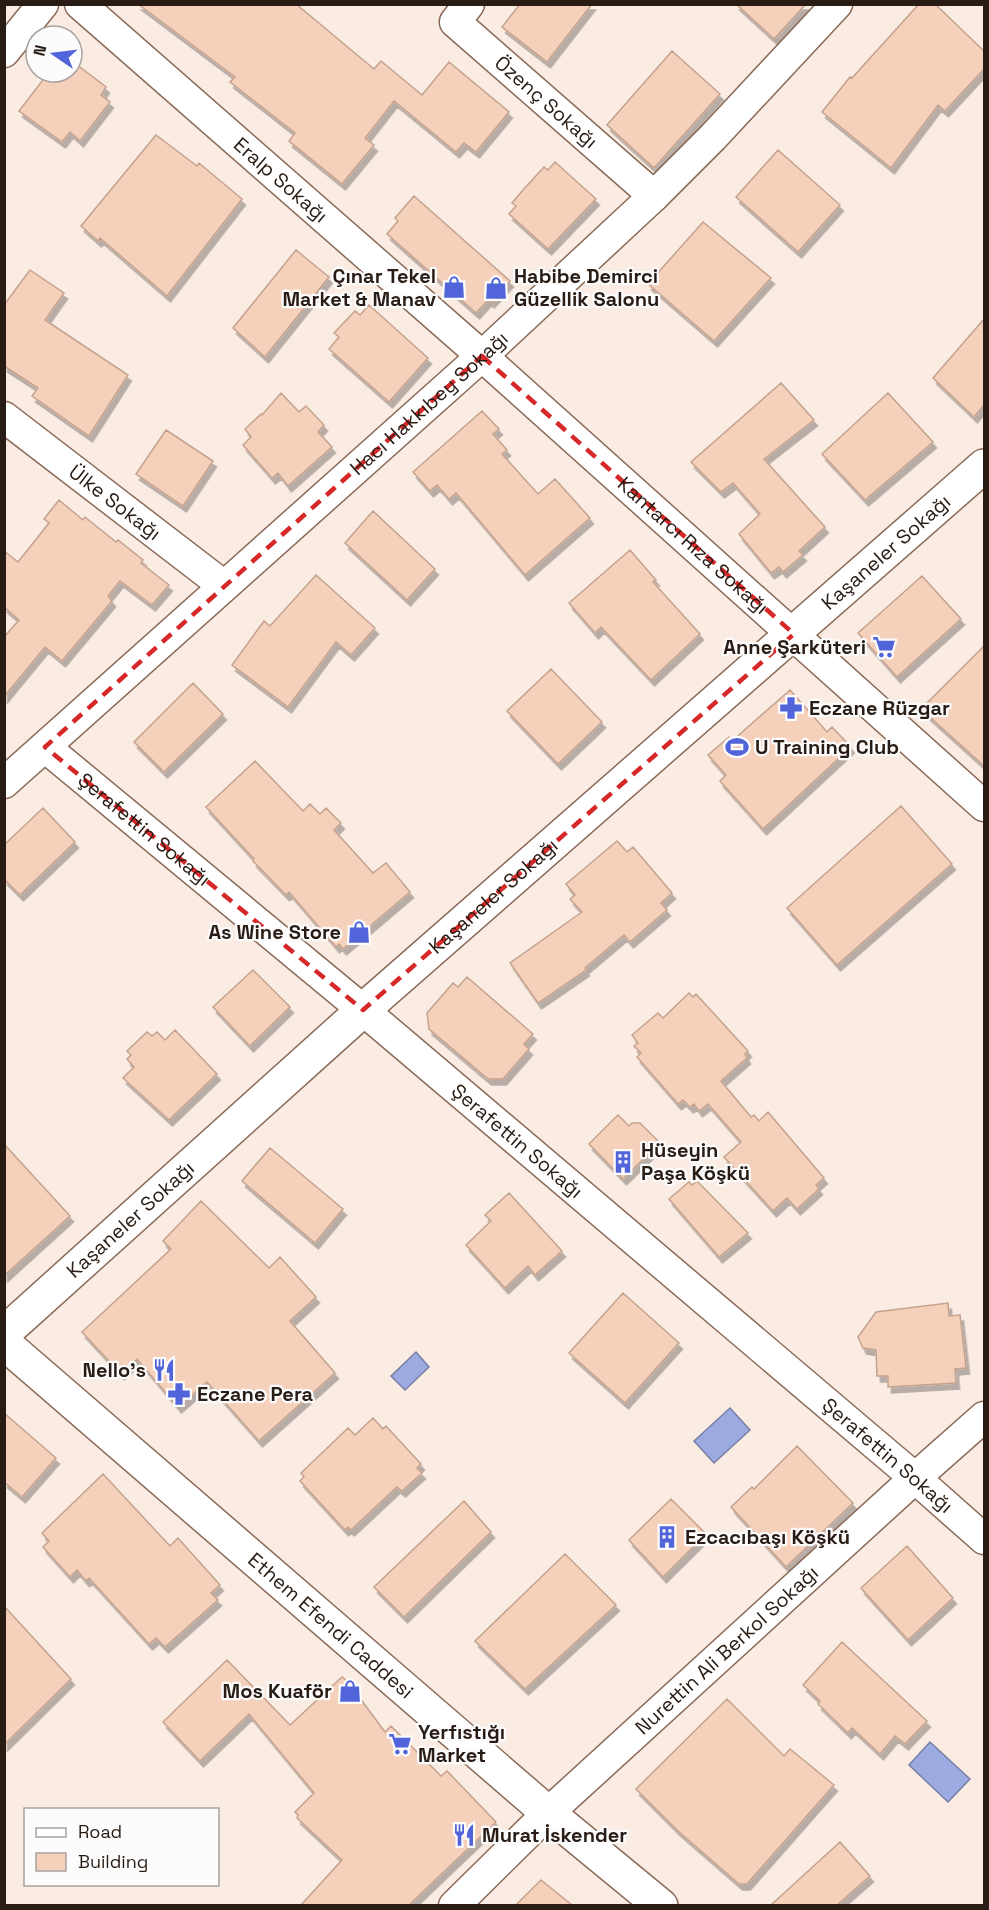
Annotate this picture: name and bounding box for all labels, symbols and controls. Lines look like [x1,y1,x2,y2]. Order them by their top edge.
north arrow [24,24,84,84]
text: N [28,43,51,58]
street label: Özenç Sokağı [489,50,603,154]
street label: Eralp Sokağı [228,132,333,228]
place label: Çınar Tekel Market & Manav [282,263,436,312]
place label: Habibe Demirci Güzellik Salonu [514,263,659,312]
shop icon: Çınar Tekel Market & Manav [441,274,467,300]
shop icon: Habibe Demirci Güzellik Salonu [483,275,509,301]
street label: Hacı Hakkıbey Sokağı [344,325,513,481]
street label: Ülke Sokağı [64,459,166,546]
street label: Kantarcı Rıza Sokağı [612,471,774,620]
street label: Kaşaneler Sokağı [816,488,956,616]
place label: Anne Şarküteri [723,634,866,660]
supermarket icon: Anne Şarküteri [871,634,897,660]
pharmacy icon: Eczane Rüzgar [778,695,804,721]
place label: Eczane Rüzgar [809,695,950,721]
sports icon: U Training Club [724,734,750,760]
place label: U Training Club [755,734,899,760]
street label: Şerafettin Sokağı [73,767,216,892]
street label: Kaşaneler Sokağı [423,832,563,960]
place label: As Wine Store [208,919,341,945]
shop icon: As Wine Store [346,919,372,945]
street label: Şerafettin Sokağı [446,1078,588,1204]
place label: Hüseyin Paşa Köşkü [641,1137,750,1186]
building icon: Hüseyin Paşa Köşkü [610,1149,636,1175]
street label: Kaşaneler Sokağı [61,1155,200,1284]
place label: Nello's [83,1357,146,1383]
restaurant icon: Nello's [151,1357,177,1383]
pharmacy icon: Eczane Pera [166,1381,192,1407]
place label: Eczane Pera [197,1381,314,1407]
street label: Şerafettin Sokağı [817,1392,959,1519]
building icon: Ezcacıbaşı Köşkü [654,1524,680,1550]
place label: Ezcacıbaşı Köşkü [685,1524,850,1550]
street label: Ethem Efendi Caddesi [243,1547,419,1704]
street label: Nurettin Ali Berkol Sokağı [629,1560,824,1740]
place label: Mos Kuaför [223,1678,332,1704]
shop icon: Mos Kuaför [337,1678,363,1704]
place label: Yerfıstığı Market [418,1719,505,1768]
supermarket icon: Yerfıstığı Market [387,1731,413,1757]
legend [24,1808,219,1886]
text: Road [78,1820,122,1843]
restaurant icon: Murat İskender [451,1822,477,1848]
place label: Murat İskender [482,1822,627,1848]
text: Building [78,1850,148,1873]

